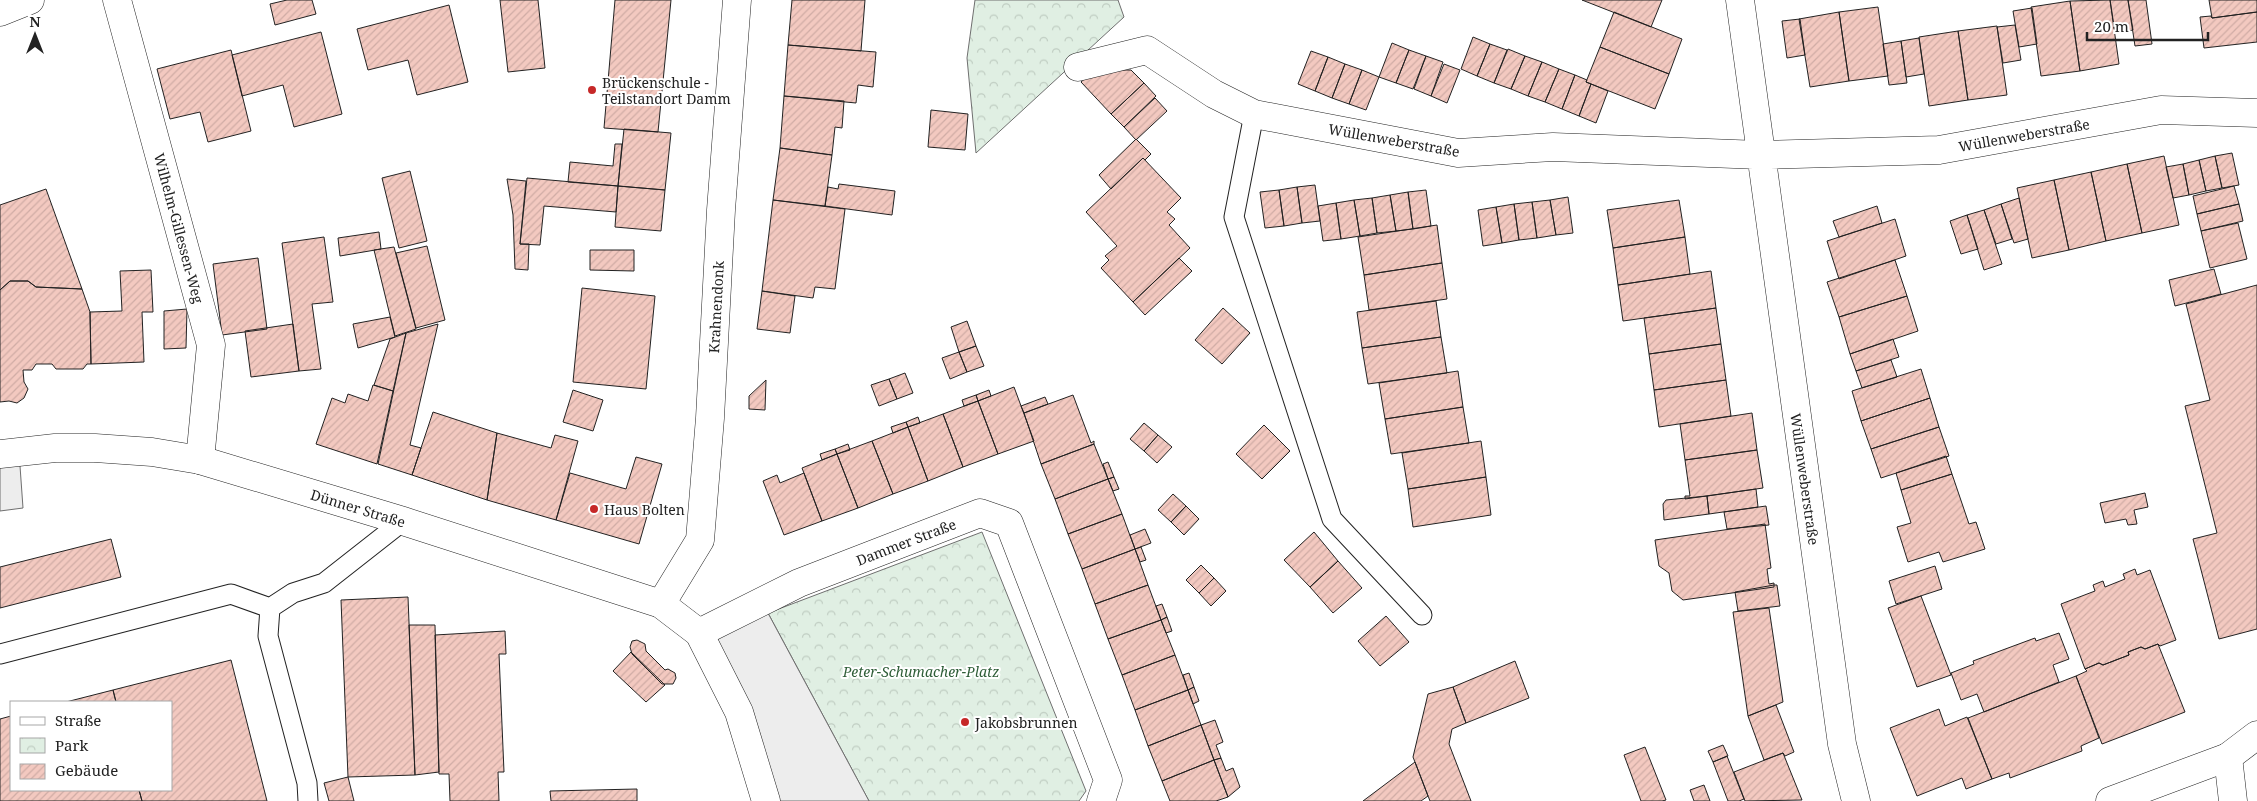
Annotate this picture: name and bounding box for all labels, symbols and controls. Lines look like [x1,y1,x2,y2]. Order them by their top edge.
north arrow [10,10,60,60]
scale bar [2087,10,2208,42]
text: N [29,12,41,31]
text: 20 m [2094,16,2129,36]
place label: Brückenschule - Teilstandort Damm [602,73,731,108]
marker: Brückenschule - Teilstandort Damm [586,84,598,96]
street label: Wüllenweberstraße [1957,114,2091,156]
street label: Wüllenweberstraße [1327,119,1461,161]
street label: Wilhelm-Gillessen-Weg [150,151,208,306]
street label: Krahnendonk [704,260,728,354]
street label: Wüllenweberstraße [1786,412,1824,546]
street label: Dünner Straße [308,485,408,531]
place label: Haus Bolten [604,500,685,519]
marker: Haus Bolten [588,503,600,515]
street label: Dammer Straße [853,514,959,570]
park label: Peter-Schumacher-Platz [842,662,999,681]
legend [10,701,172,791]
text: Straße [55,710,101,730]
place label: Jakobsbrunnen [974,713,1077,732]
marker: Jakobsbrunnen [959,716,971,728]
text: Park [55,735,89,755]
text: Gebäude [55,760,118,780]

